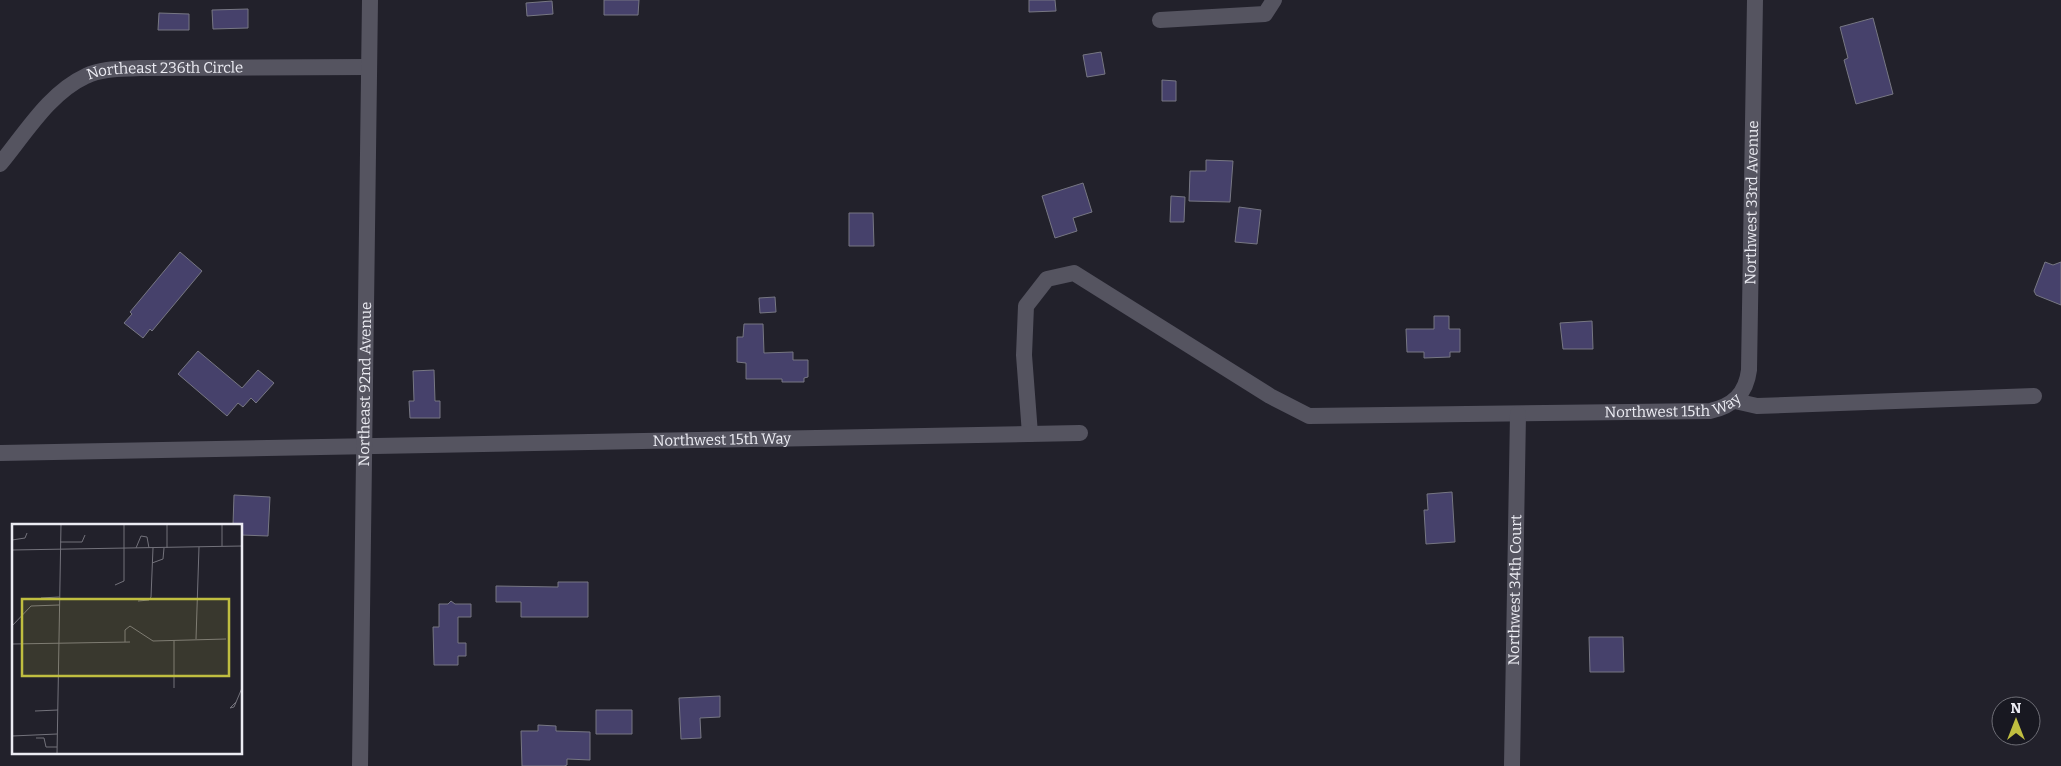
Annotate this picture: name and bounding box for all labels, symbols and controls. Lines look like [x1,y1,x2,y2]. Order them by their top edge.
street label: Northeast 236th Circle [84,59,243,84]
street label: Northwest 33rd Avenue [1741,120,1762,285]
street label: Northeast 92nd Avenue [355,302,375,467]
street label: Northwest 15th Way [1604,390,1745,421]
street label: Northwest 15th Way [653,429,791,450]
street label: Northwest 34th Court [1505,514,1525,666]
inset map [12,524,242,754]
north arrow [1991,696,2041,746]
text: N [2011,700,2022,717]

